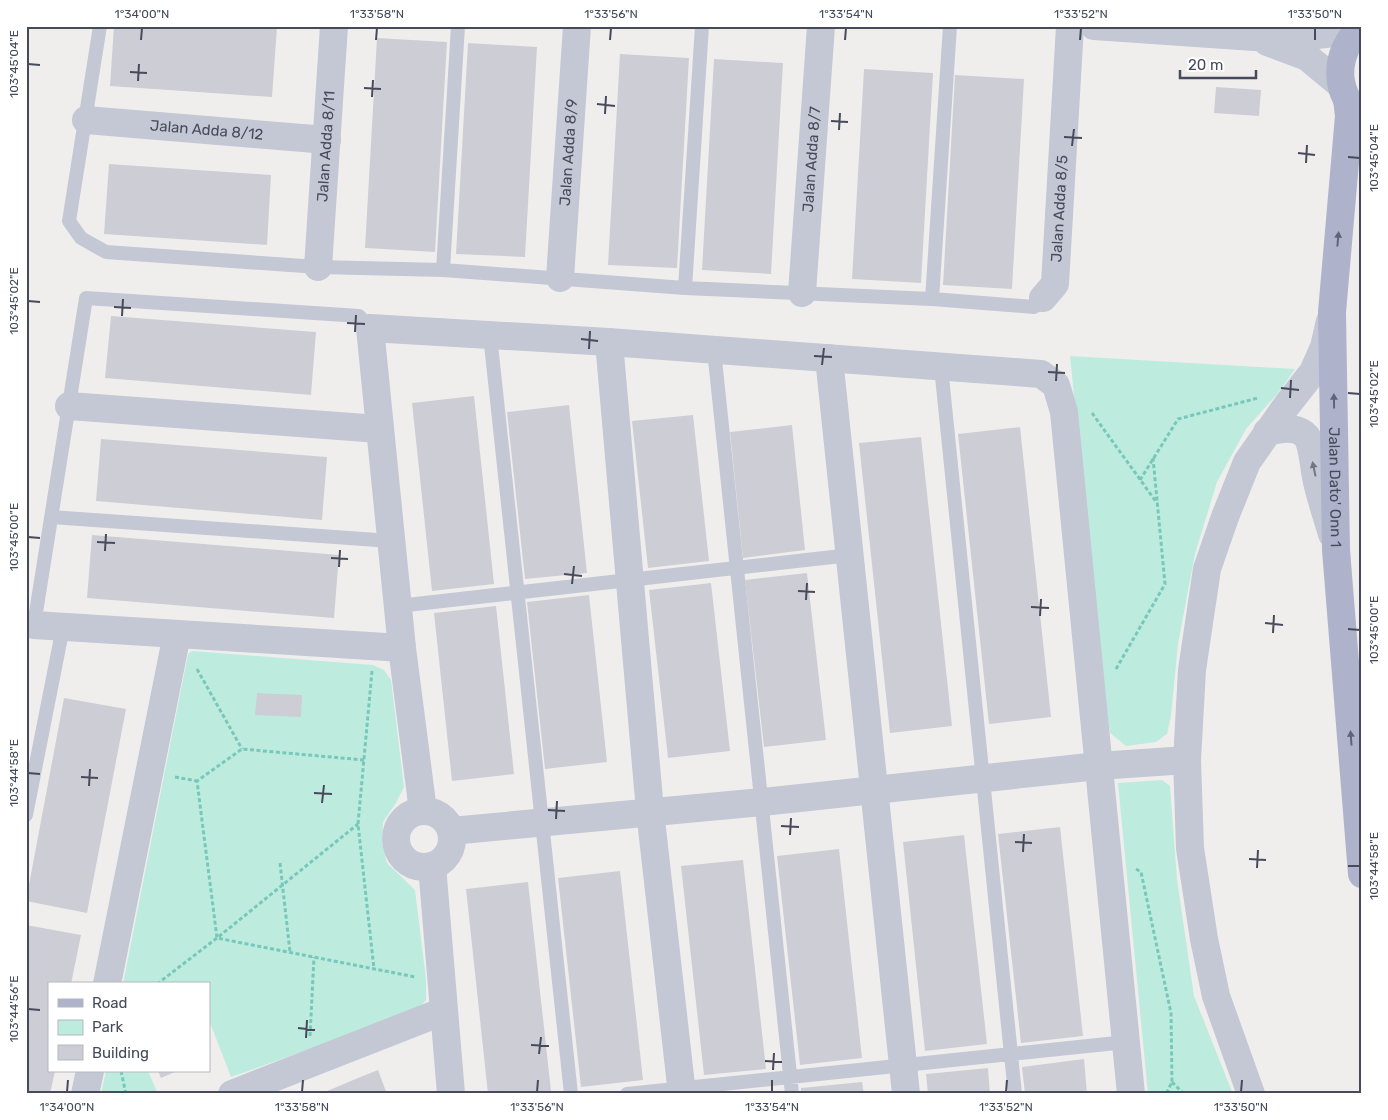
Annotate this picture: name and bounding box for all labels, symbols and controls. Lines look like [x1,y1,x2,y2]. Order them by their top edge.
text: 1°34'00"N [115,7,169,21]
text: 1°33'58"N [350,7,404,21]
text: 1°33'56"N [584,7,638,21]
text: 1°33'54"N [819,7,873,21]
text: 1°33'52"N [1054,7,1108,21]
text: 1°33'50"N [1288,7,1342,21]
text: 103°45'04"E [7,30,21,98]
scale bar [1180,48,1257,80]
text: 20 m [1188,56,1223,74]
street label: Jalan Adda 8/11 [313,90,339,202]
street label: Jalan Adda 8/9 [556,98,581,206]
street label: Jalan Adda 8/7 [799,105,824,213]
street label: Jalan Adda 8/12 [149,116,264,144]
text: 103°45'04"E [1367,124,1381,192]
street label: Jalan Adda 8/5 [1047,154,1071,263]
one-way arrow [1335,230,1343,246]
text: 103°45'02"E [7,267,21,335]
text: 103°45'02"E [1367,360,1381,428]
one-way arrow [1330,393,1338,409]
street label: Jalan Dato' Onn 1 [1325,427,1345,548]
one-way arrow [1310,461,1318,477]
text: 103°45'00"E [7,503,21,571]
text: 103°45'00"E [1367,596,1381,664]
one-way arrow [1347,730,1355,746]
text: 103°44'58"E [7,739,21,807]
text: 103°44'58"E [1367,832,1381,900]
text: 103°44'56"E [7,975,21,1043]
legend [48,982,210,1072]
text: Road [92,994,128,1012]
text: Park [92,1018,123,1036]
text: Building [92,1044,149,1062]
text: 1°34'00"N [40,1100,94,1114]
text: 1°33'58"N [275,1100,329,1114]
text: 1°33'56"N [510,1100,564,1114]
text: 1°33'54"N [745,1100,799,1114]
text: 1°33'52"N [979,1100,1033,1114]
text: 1°33'50"N [1214,1100,1268,1114]

